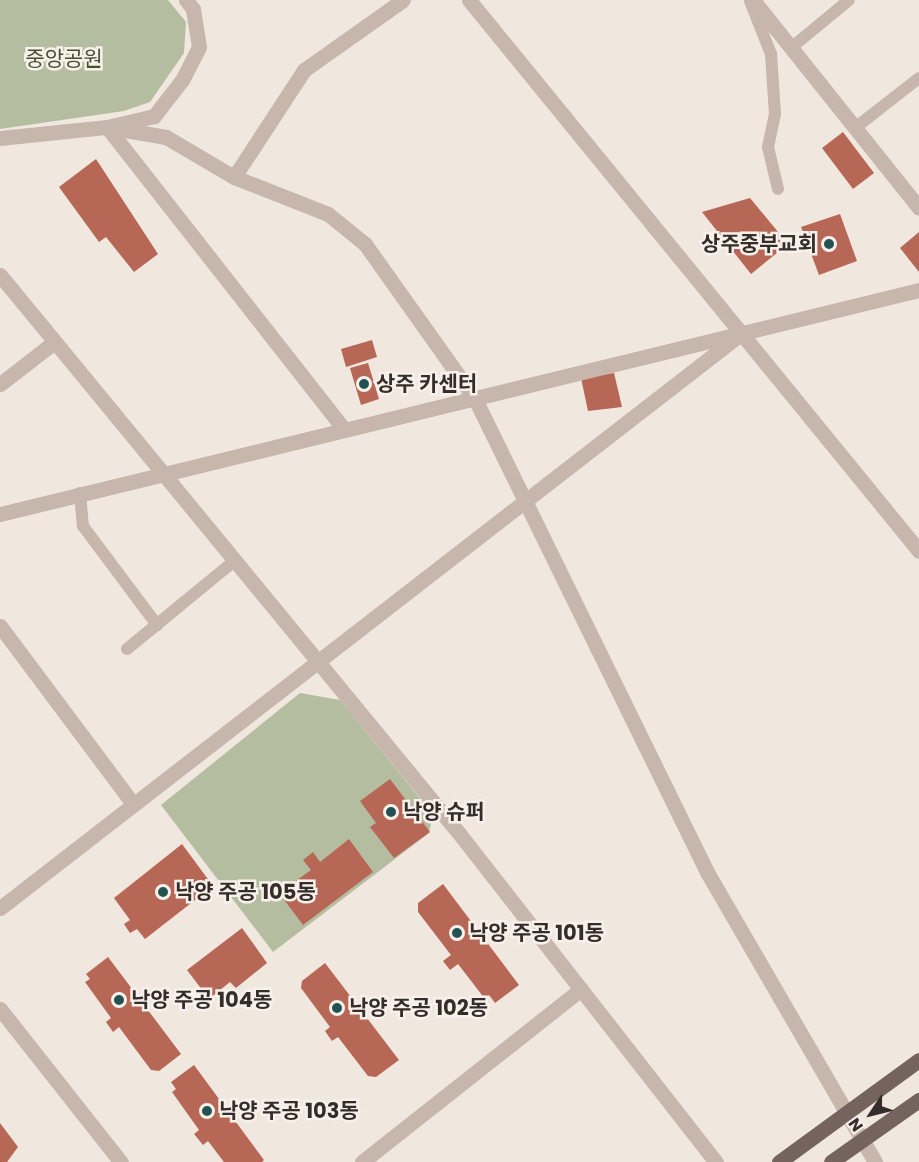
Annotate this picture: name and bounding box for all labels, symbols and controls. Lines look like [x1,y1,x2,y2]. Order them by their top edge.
park label: 중앙공원 [25,46,103,72]
place label: 상주중부교회 [701,231,817,257]
marker: 상주중부교회 [822,237,836,251]
place label: 상주 카센터 [376,371,477,397]
marker: 상주 카센터 [357,377,371,391]
place label: 낙양 슈퍼 [403,799,485,825]
marker: 낙양 슈퍼 [384,805,398,819]
place label: 낙양 주공 105동 [175,879,316,905]
marker: 낙양 주공 105동 [156,885,170,899]
place label: 낙양 주공 101동 [469,920,604,946]
marker: 낙양 주공 101동 [450,926,464,940]
place label: 낙양 주공 104동 [131,987,272,1013]
marker: 낙양 주공 104동 [112,993,126,1007]
place label: 낙양 주공 102동 [349,995,488,1021]
marker: 낙양 주공 102동 [330,1001,344,1015]
north arrow [841,1084,901,1144]
place label: 낙양 주공 103동 [219,1098,359,1124]
marker: 낙양 주공 103동 [200,1104,214,1118]
text: N [843,1113,869,1136]

